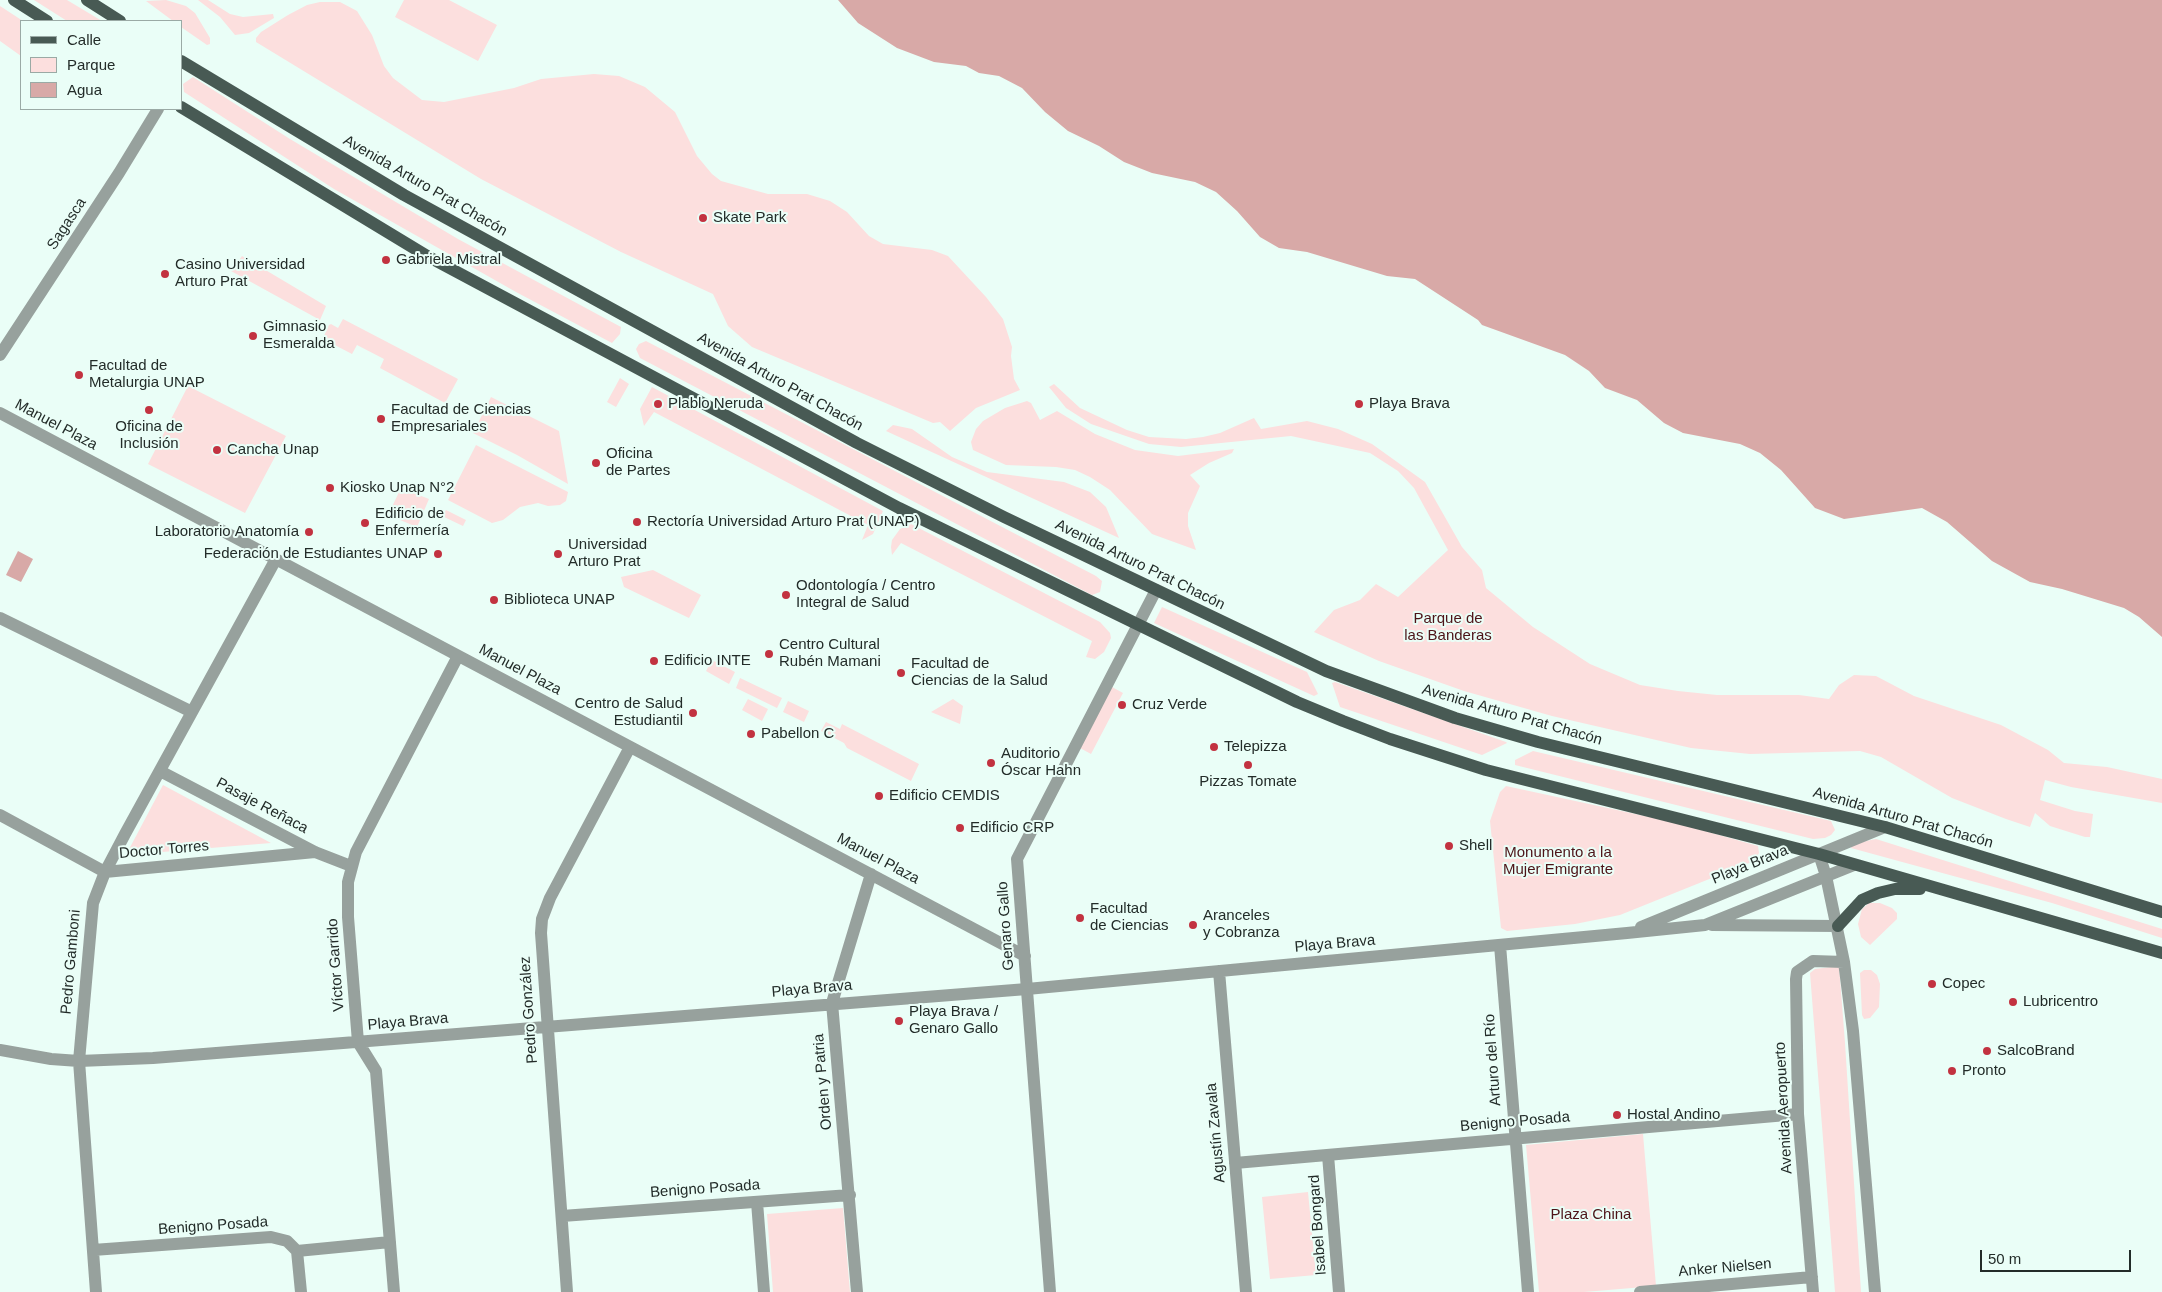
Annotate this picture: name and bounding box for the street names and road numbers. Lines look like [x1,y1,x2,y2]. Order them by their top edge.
street label: Avenida Arturo Prat Chacón [340,132,510,240]
street label: Sagasca [44,195,90,253]
street label: Avenida Arturo Prat Chacón [694,329,866,435]
street label: Manuel Plaza [12,396,100,454]
street label: Avenida Arturo Prat Chacón [1052,516,1228,614]
street label: Manuel Plaza [476,641,564,699]
street label: Avenida Arturo Prat Chacón [1420,681,1604,749]
street label: Pasaje Reñaca [213,774,311,838]
street label: Avenida Arturo Prat Chacón [1811,784,1995,852]
street label: Manuel Plaza [834,830,922,888]
street label: Doctor Torres [118,837,210,863]
street label: Playa Brava [1709,842,1791,888]
street label: Genaro Gallo [994,881,1018,971]
street label: Pedro Gamboni [57,909,85,1015]
street label: Víctor Garrido [324,918,348,1012]
street label: Playa Brava [1294,932,1376,956]
street label: Pedro González [516,956,542,1064]
street label: Playa Brava [771,977,853,1001]
street label: Playa Brava [367,1010,449,1034]
street label: Arturo del Río [1481,1013,1505,1107]
street label: Orden y Patria [810,1033,836,1131]
street label: Avenida Aeropuerto [1772,1041,1796,1175]
street label: Agustín Zavala [1203,1082,1229,1184]
street label: Benigno Posada [1459,1108,1571,1136]
street label: Isabel Bongard [1306,1174,1330,1276]
street label: Benigno Posada [649,1176,761,1202]
street label: Benigno Posada [157,1213,269,1239]
street label: Anker Nielsen [1678,1255,1772,1281]

